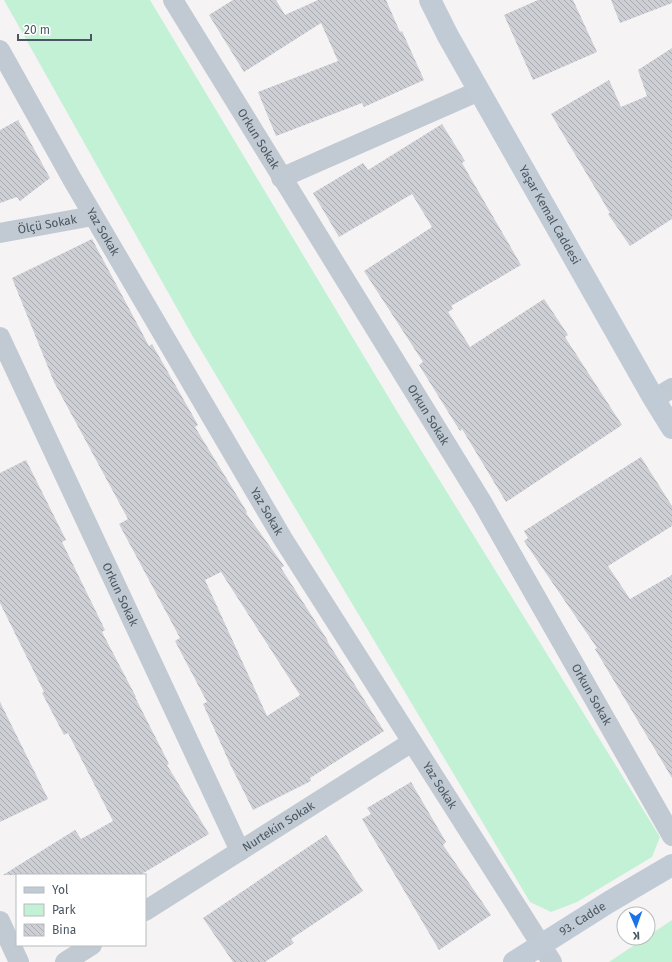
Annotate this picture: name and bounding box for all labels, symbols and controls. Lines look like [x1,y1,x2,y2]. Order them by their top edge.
scale bar [18,16,91,42]
text: 20 m [24,23,50,37]
street label: Orkun Sokak [235,106,283,172]
street label: Yaşar Kemal Caddesi [516,163,583,267]
street label: Yaz Sokak [84,206,123,259]
street label: Ölçü Sokak [16,212,79,237]
street label: Orkun Sokak [404,382,453,448]
street label: Yaz Sokak [247,485,287,538]
street label: Orkun Sokak [99,560,141,629]
street label: Orkun Sokak [569,661,615,728]
street label: Yaz Sokak [420,759,460,812]
street label: Nurtekin Sokak [240,798,318,854]
legend [16,874,146,946]
text: Yol [52,883,69,897]
street label: 93. Cadde [557,899,608,939]
text: Park [52,903,76,917]
north arrow [616,906,656,946]
text: Bina [52,923,76,937]
text: K [632,929,640,942]

